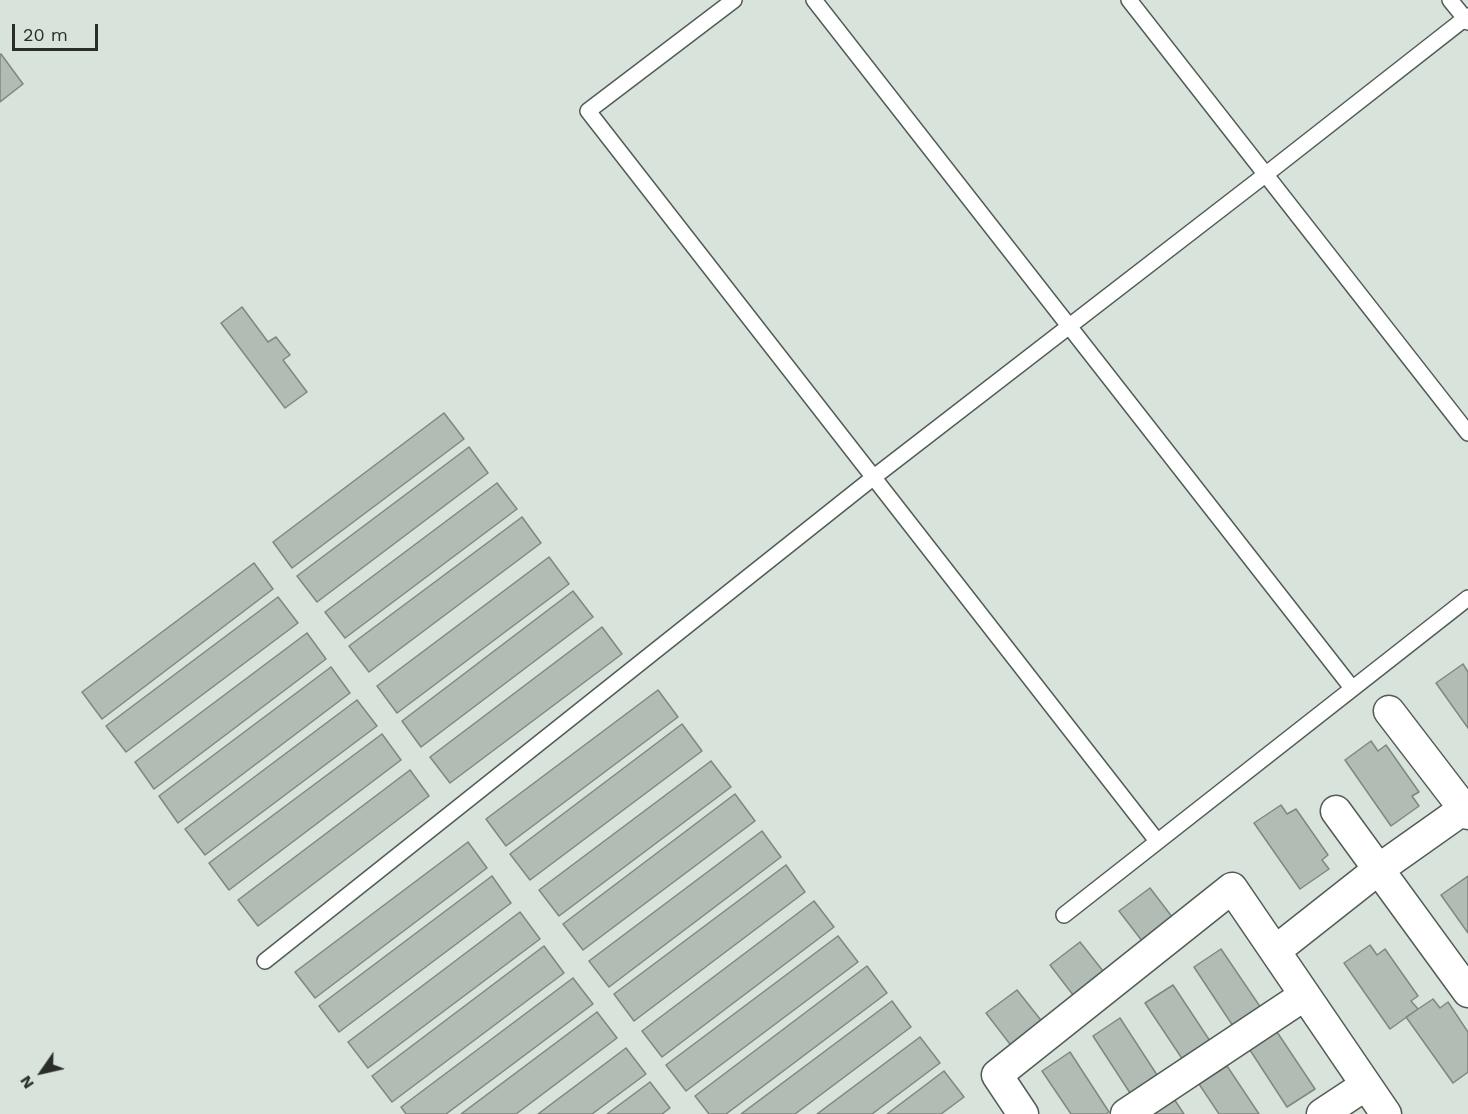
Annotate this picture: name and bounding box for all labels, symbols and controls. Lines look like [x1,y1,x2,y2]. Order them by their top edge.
scale bar [15,12,100,50]
text: 20 m [23,24,68,45]
north arrow [12,1042,72,1102]
text: N [15,1072,38,1093]

